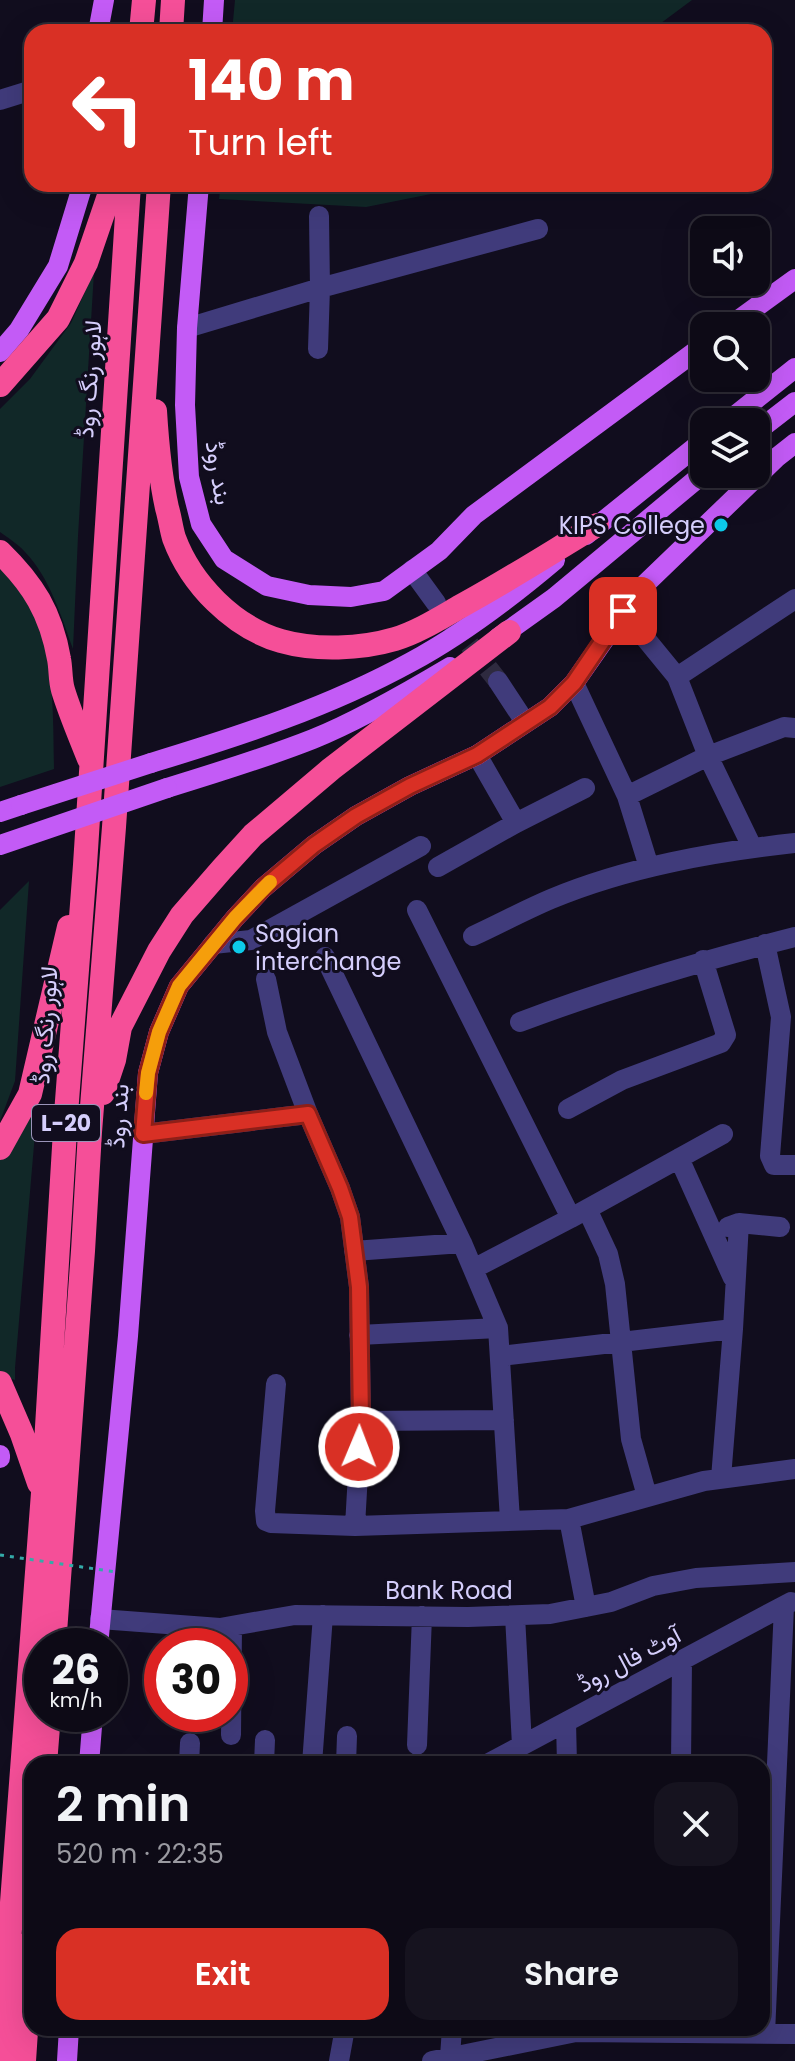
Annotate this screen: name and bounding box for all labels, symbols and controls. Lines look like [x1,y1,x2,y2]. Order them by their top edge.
text: 140 m [188,41,355,120]
icon: left [56,56,160,160]
text: Turn left [188,117,333,168]
map controls [690,216,770,488]
button: sound [690,216,770,296]
button: search [690,312,770,392]
street label: لاہور رنگ روڈ [68,319,110,439]
button: layers [690,408,770,488]
street label: بند روڈ [198,439,240,507]
place label: KIPS College [559,509,705,542]
marker: KIPS College [712,516,730,534]
pin [589,577,657,645]
icon: arrive [601,589,645,633]
place label: Sagian interchange [255,917,401,978]
marker: Sagian interchange [230,938,248,956]
street label: لاہور رنگ روڈ [24,965,66,1085]
street label: بند روڈ [99,1083,137,1149]
road number: L-20 [32,1105,100,1141]
position arrow [317,1405,401,1489]
street label: Bank Road [385,1574,513,1607]
street label: آوٹ فال روڈ [572,1617,689,1700]
speed limit sign: 30 [144,1628,248,1732]
text: 26 [52,1642,100,1698]
text: km/h [49,1686,103,1714]
text: 2 min [56,1771,190,1838]
button: close [654,1782,738,1866]
text: 520 m · 22:35 [56,1836,224,1872]
button: Exit [56,1928,389,2020]
button: Share [405,1928,738,2020]

